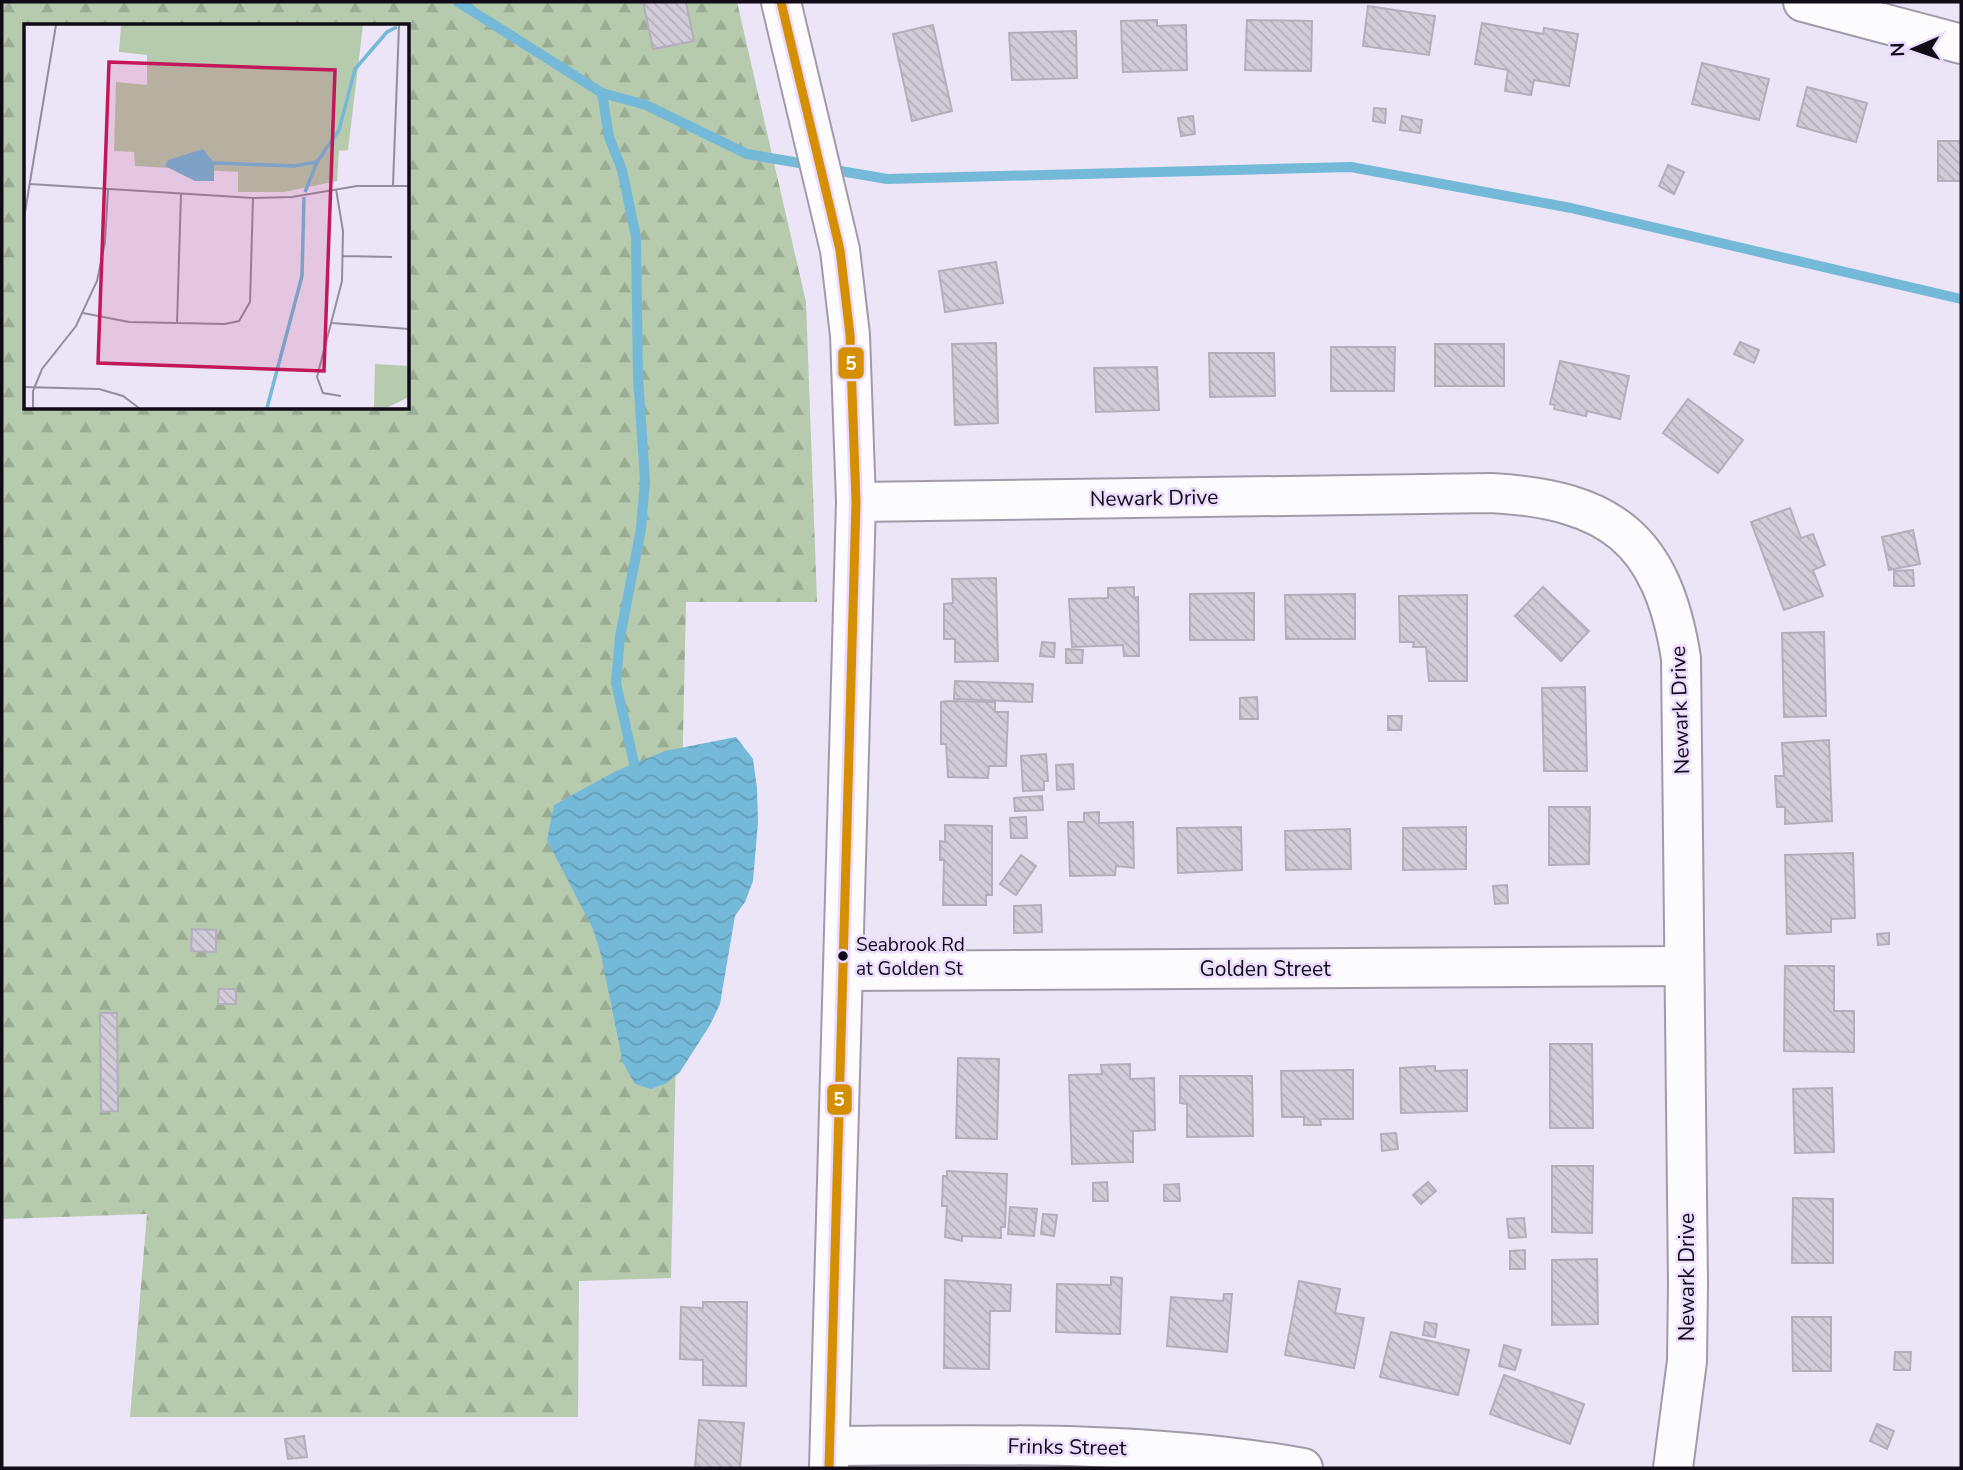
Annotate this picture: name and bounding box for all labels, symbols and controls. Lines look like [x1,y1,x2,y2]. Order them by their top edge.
north arrow [1879,14,1949,84]
inset map [24,24,410,410]
text: N [1885,42,1911,57]
line badge: 5 [837,346,865,380]
text: 5 [845,351,857,377]
street label: Newark Drive [1090,483,1218,513]
street label: Newark Drive [1664,645,1696,775]
place label: Seabrook Rd at Golden St [856,932,965,982]
marker: Seabrook Rd at Golden St [836,949,850,963]
street label: Golden Street [1199,955,1331,983]
line badge: 5 [826,1083,853,1116]
text: 5 [833,1087,845,1113]
street label: Newark Drive [1673,1213,1701,1341]
street label: Frinks Street [1007,1432,1127,1462]

